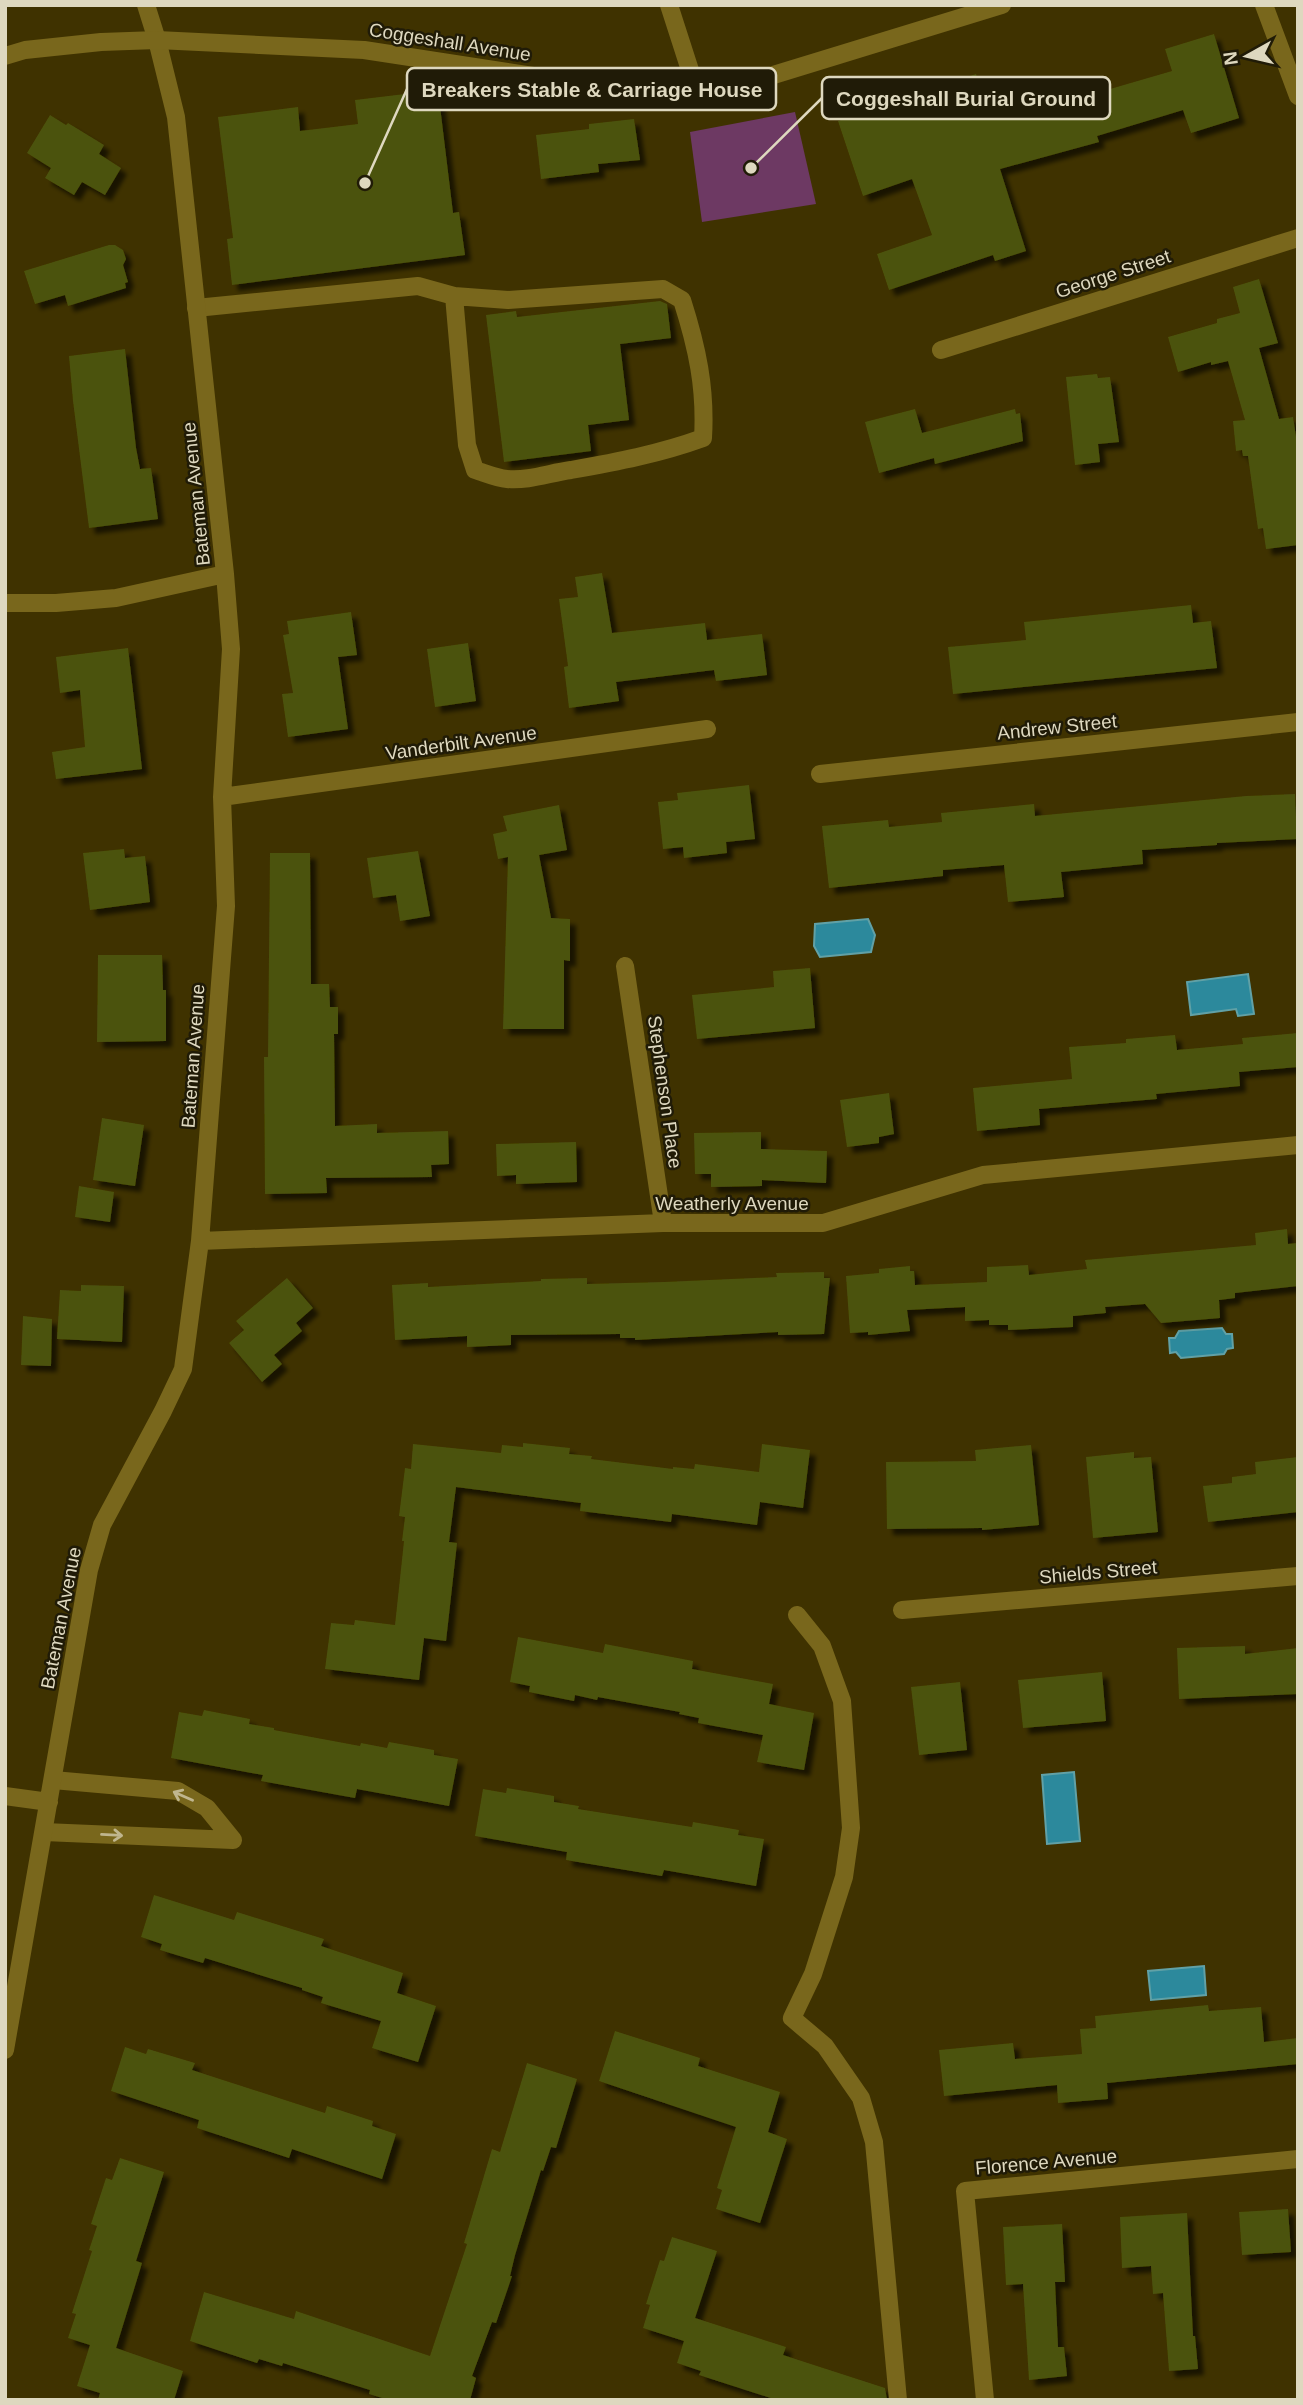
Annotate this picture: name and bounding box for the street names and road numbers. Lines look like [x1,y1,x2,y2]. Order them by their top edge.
street label: Coggeshall Avenue [368,19,532,65]
street label: George Street [1053,245,1174,302]
street label: Bateman Avenue [178,421,214,567]
street label: Andrew Street [996,710,1119,744]
street label: Vanderbilt Avenue [384,722,538,764]
street label: Bateman Avenue [177,983,209,1129]
street label: Stephenson Place [644,1014,686,1170]
street label: Weatherly Avenue [655,1193,809,1214]
street label: Bateman Avenue [37,1545,85,1691]
street label: Shields Street [1038,1556,1159,1588]
street label: Florence Avenue [974,2145,1118,2179]

